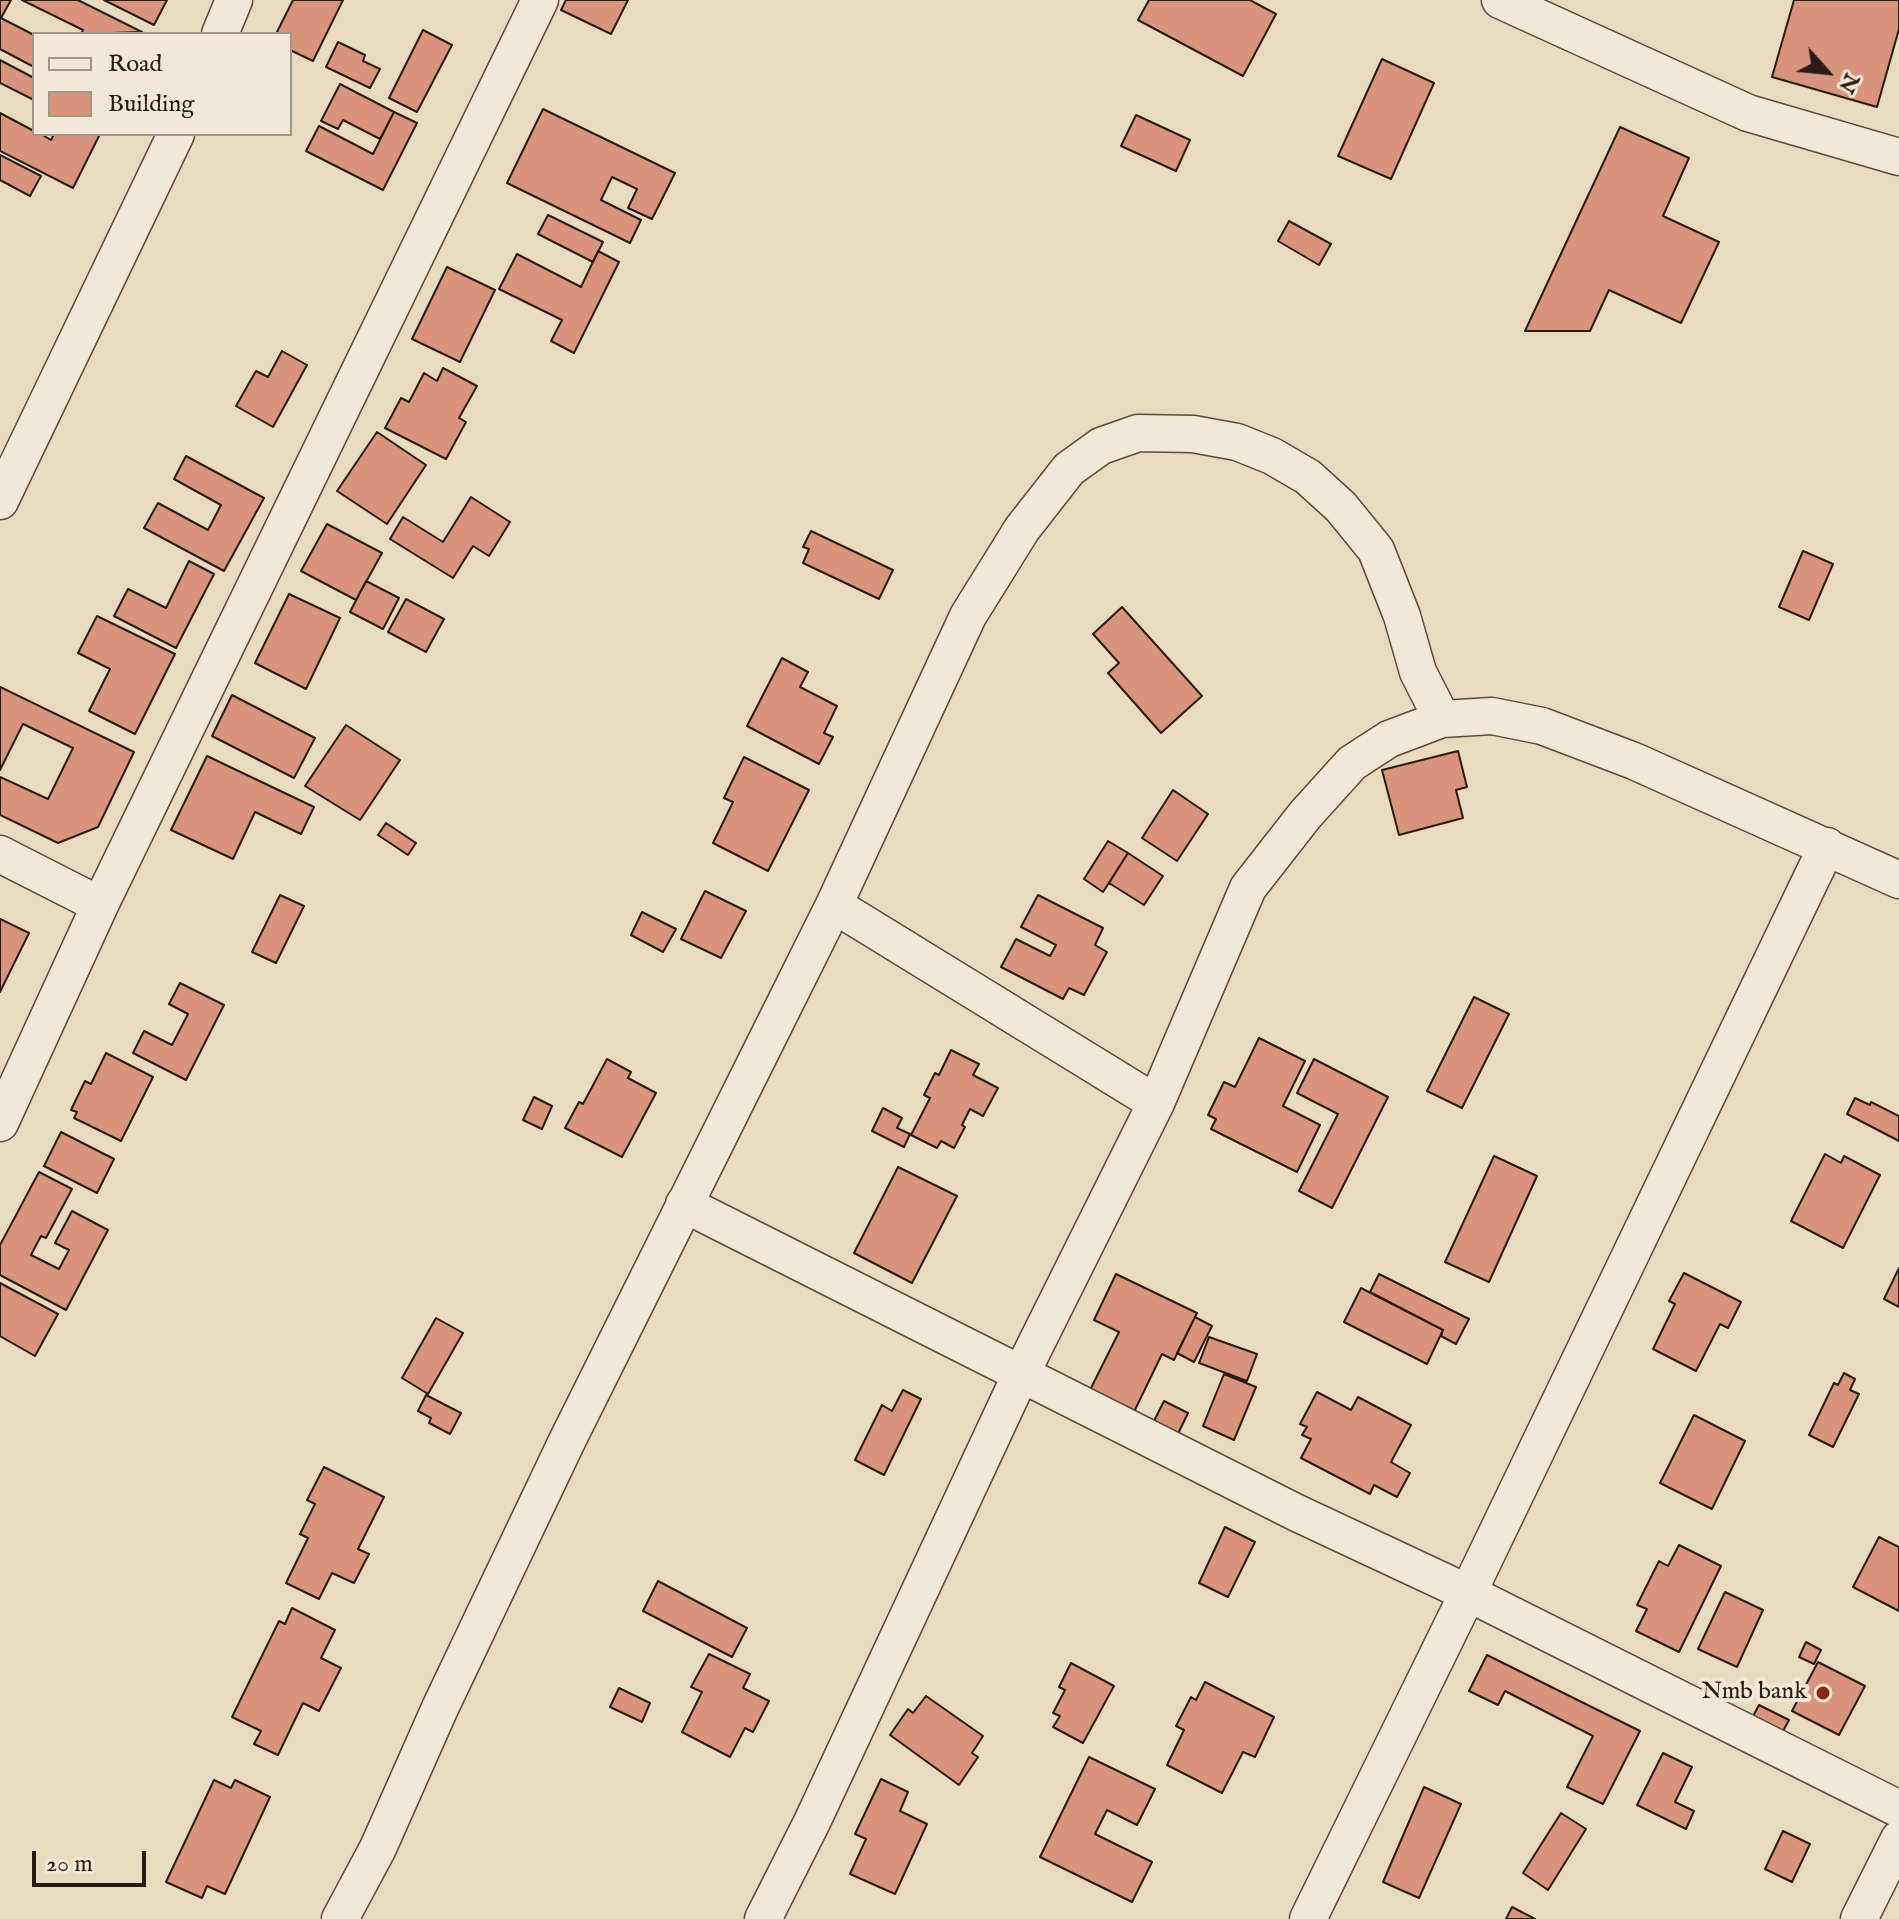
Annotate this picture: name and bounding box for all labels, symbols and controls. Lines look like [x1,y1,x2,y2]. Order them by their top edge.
legend [32,32,292,136]
north arrow [1787,32,1867,112]
text: Road [108,49,162,80]
text: N [1832,68,1865,98]
text: Building [108,89,194,120]
place label: Nmb bank [1702,1679,1807,1707]
marker: Nmb bank [1814,1684,1832,1702]
scale bar [36,1835,150,1885]
text: 20 m [46,1849,93,1880]

